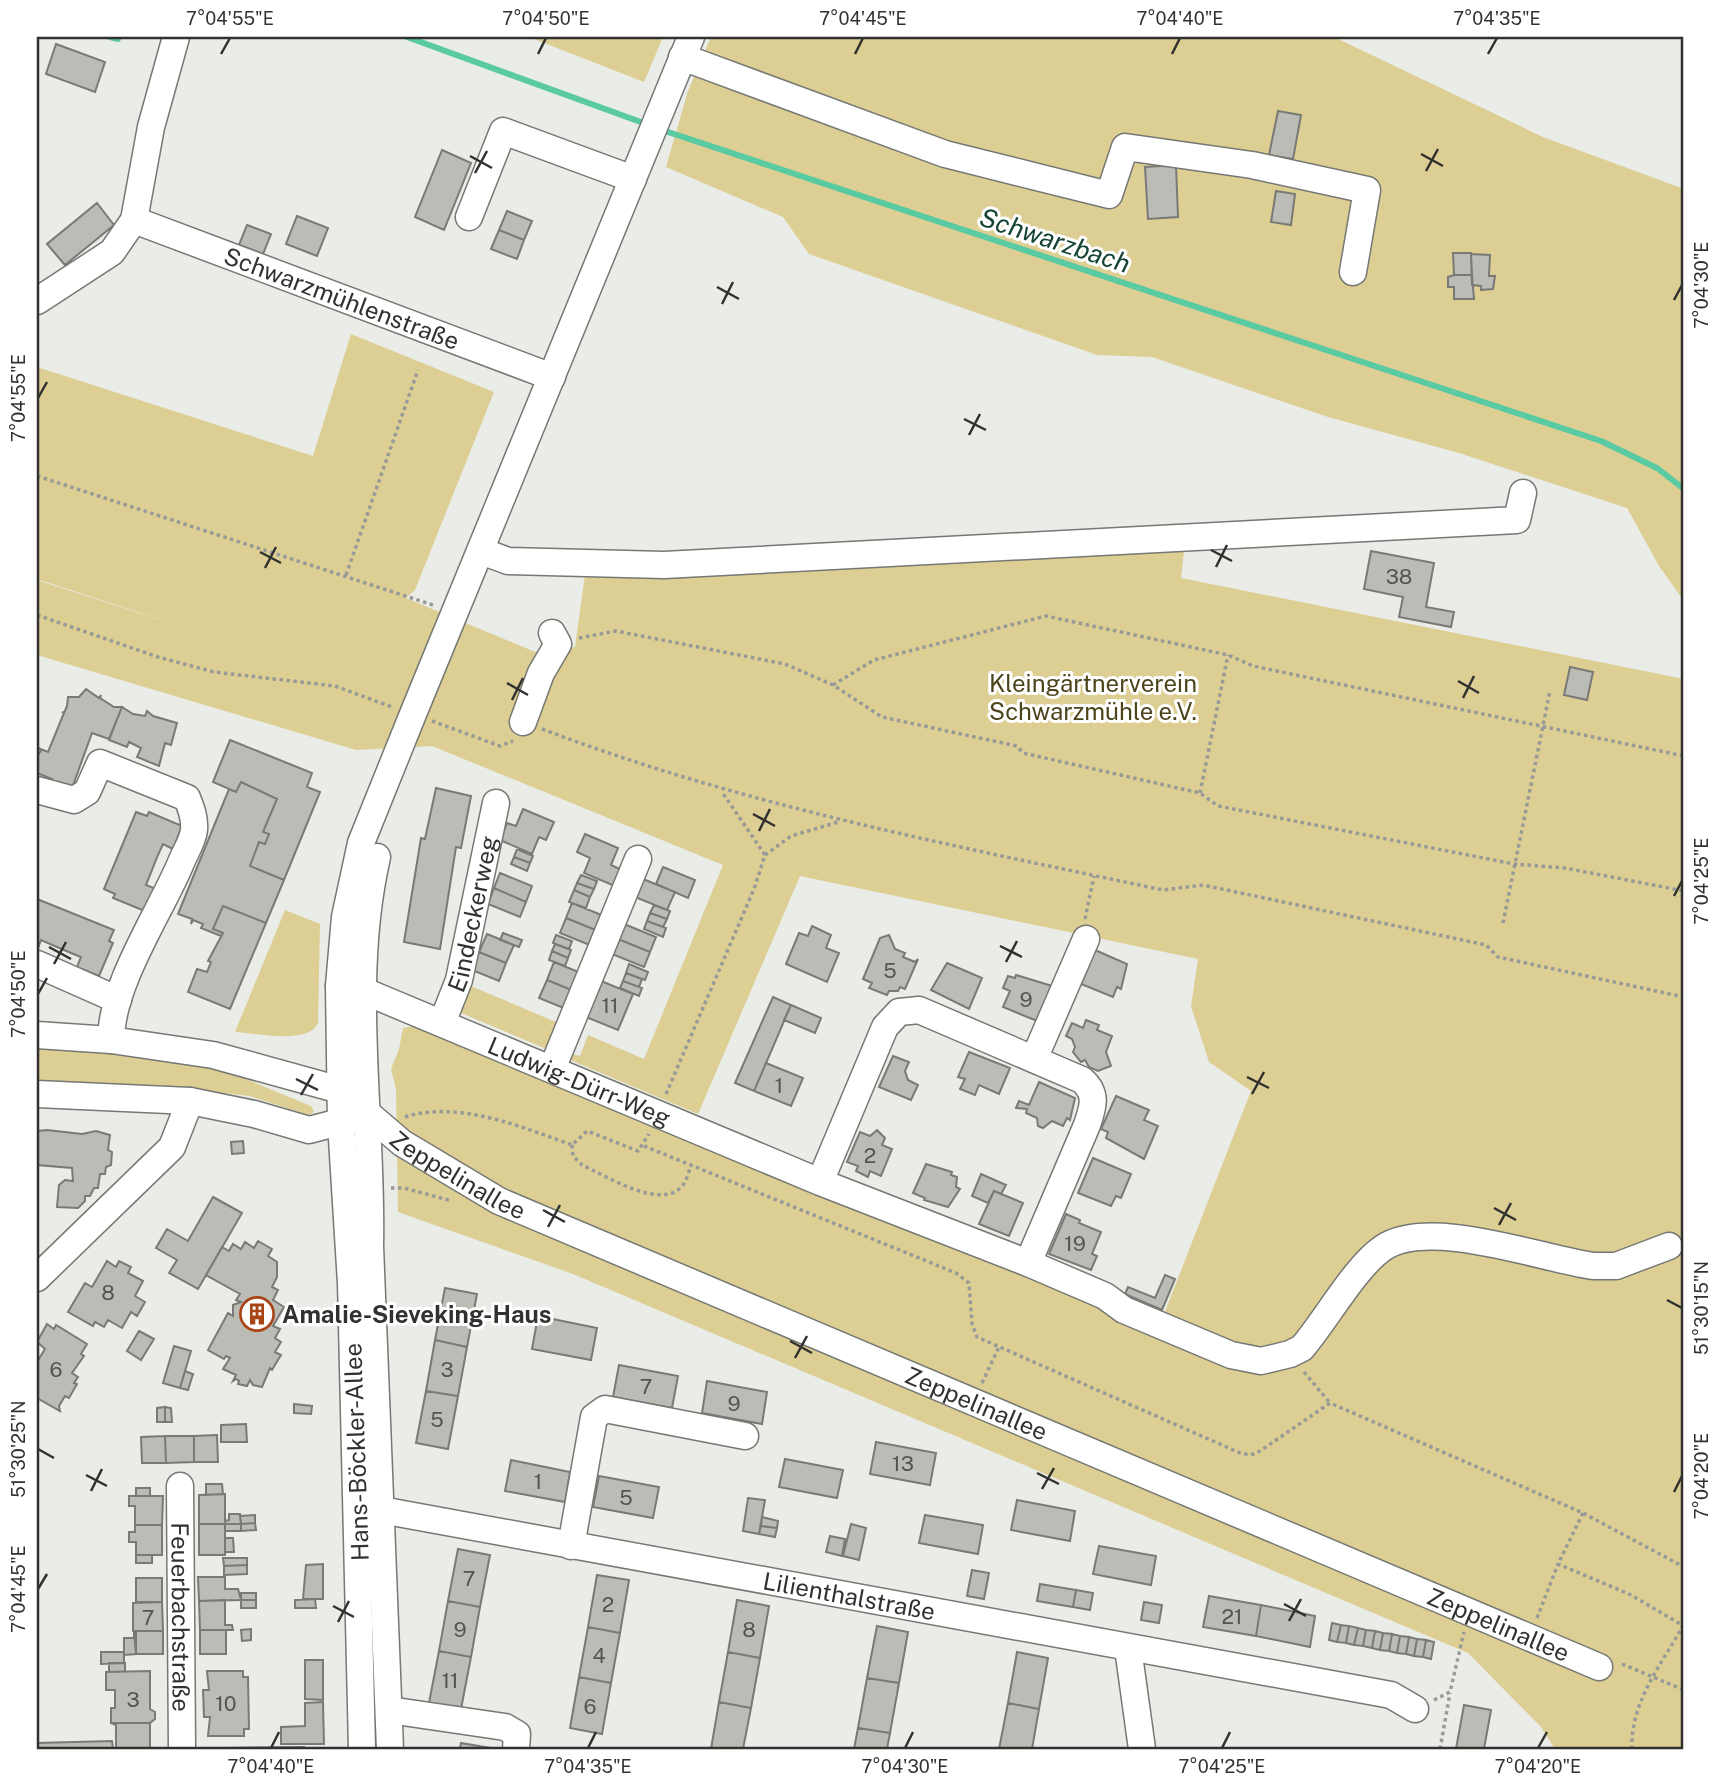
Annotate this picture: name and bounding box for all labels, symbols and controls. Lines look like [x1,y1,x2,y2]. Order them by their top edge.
text: 7°04'55"E [186,8,274,29]
text: 7°04'50"E [502,8,590,29]
text: 7°04'45"E [819,8,907,29]
text: 7°04'40"E [1136,8,1224,29]
text: 7°04'35"E [1453,8,1541,29]
water label: Schwarzbach [976,201,1134,279]
street label: Schwarzmühlenstraße [220,241,463,355]
text: 7°04'30"E [1691,242,1712,328]
text: 7°04'55"E [8,354,29,442]
house number: 38 [1386,564,1412,589]
park label: Kleingärtnerverein Schwarzmühle e.V. [989,669,1197,725]
street label: Eindeckerweg [442,833,503,996]
text: 7°04'25"E [1691,838,1712,925]
text: 7°04'50"E [8,950,29,1038]
house number: 5 [883,958,897,983]
house number: 9 [1019,987,1033,1012]
house number: 11 [601,993,619,1018]
street label: Ludwig-Dürr-Weg [484,1031,675,1132]
house number: 1 [775,1073,783,1098]
street label: Zeppelinallee [384,1125,530,1225]
house number: 2 [864,1143,876,1168]
house number: 19 [1064,1231,1086,1256]
text: 51°30'15"N [1691,1261,1712,1355]
house number: 8 [101,1280,115,1305]
building icon: Amalie-Sieveking-Haus [238,1295,276,1333]
place label: Amalie-Sieveking-Haus [282,1300,551,1328]
street label: Hans-Böckler-Allee [338,1342,374,1562]
house number: 6 [49,1357,63,1382]
house number: 3 [440,1357,454,1382]
street label: Zeppelinallee [901,1361,1052,1446]
house number: 7 [640,1374,652,1399]
house number: 9 [727,1391,741,1416]
text: 51°30'25"N [8,1400,29,1498]
house number: 5 [430,1407,444,1432]
text: 7°04'20"E [1691,1433,1712,1519]
house number: 13 [892,1451,914,1476]
house number: 1 [534,1469,542,1494]
house number: 5 [619,1485,633,1510]
street label: Feuerbachstraße [166,1522,196,1712]
text: 7°04'45"E [8,1545,29,1633]
house number: 7 [463,1566,475,1591]
street label: Lilienthalstraße [761,1566,938,1625]
street label: Zeppelinallee [1423,1582,1574,1667]
house number: 2 [602,1592,614,1617]
house number: 21 [1221,1604,1243,1629]
house number: 7 [142,1605,154,1630]
house number: 9 [453,1617,467,1642]
house number: 8 [742,1617,756,1642]
house number: 4 [592,1643,606,1668]
house number: 11 [441,1668,459,1693]
house number: 3 [126,1687,140,1712]
house number: 10 [215,1691,237,1716]
house number: 6 [583,1694,597,1719]
text: 7°04'40"E [227,1756,315,1777]
text: 7°04'35"E [544,1756,632,1777]
text: 7°04'30"E [862,1756,948,1777]
text: 7°04'25"E [1179,1756,1266,1777]
text: 7°04'20"E [1495,1756,1581,1777]

